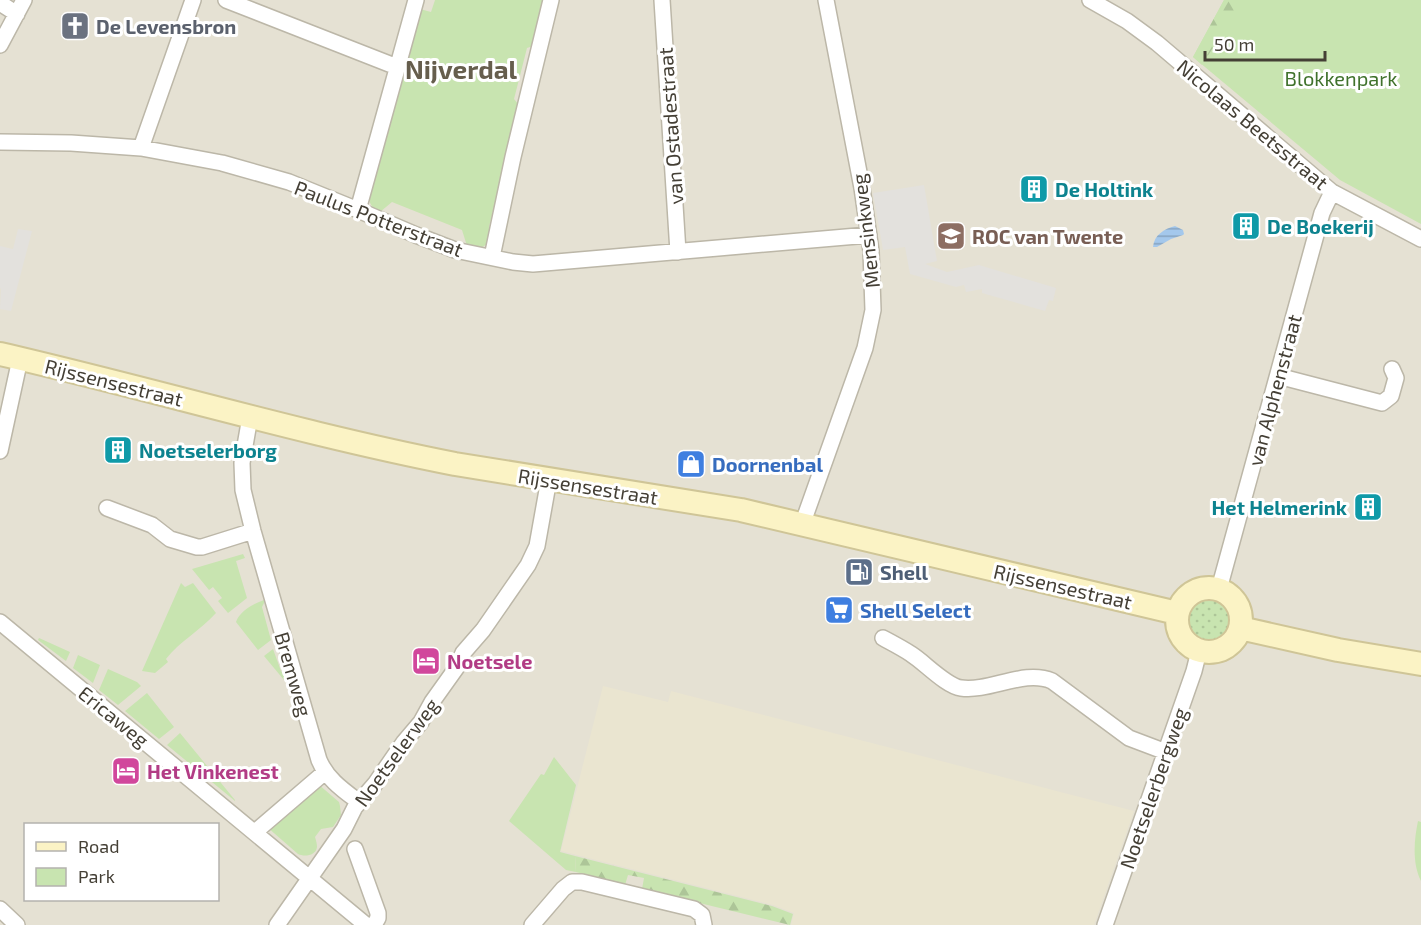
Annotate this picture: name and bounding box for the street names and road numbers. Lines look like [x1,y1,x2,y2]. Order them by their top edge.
street label: van Ostadestraat [653,46,687,205]
street label: Nicolaas Beetsstraat [1173,54,1334,194]
street label: Mensinkweg [846,172,884,290]
street label: Paulus Potterstraat [291,175,467,261]
street label: van Alphenstraat [1242,311,1306,469]
street label: Rijssensestraat [43,353,186,411]
street label: Rijssensestraat [516,463,660,509]
street label: Rijssensestraat [991,558,1135,614]
street label: Bremweg [271,629,317,719]
street label: Ericaweg [74,680,154,752]
street label: Noetselerweg [349,693,443,811]
street label: Noetselerbergweg [1114,704,1192,872]

